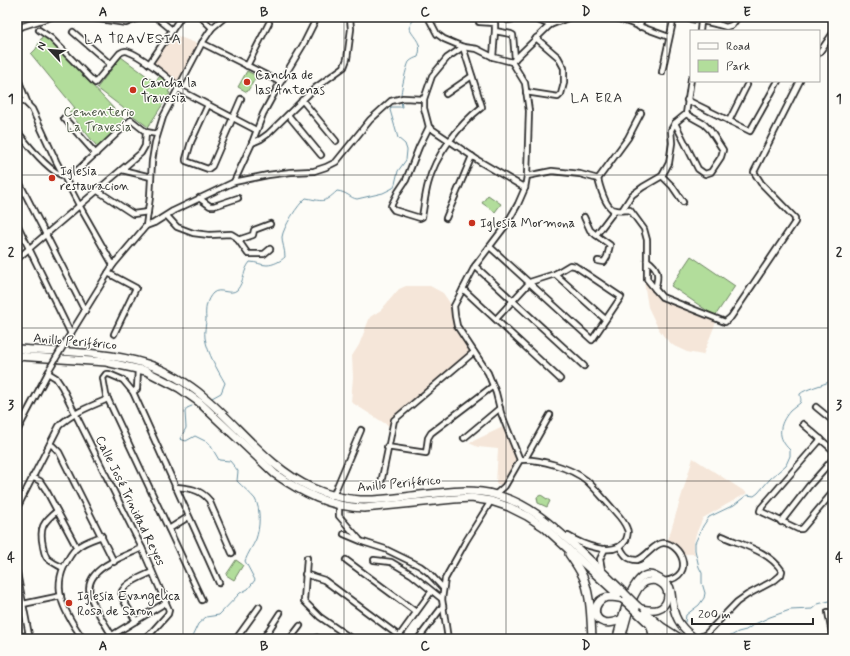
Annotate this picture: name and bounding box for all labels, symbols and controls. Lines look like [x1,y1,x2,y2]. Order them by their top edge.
text: A [99,4,107,21]
text: B [260,4,269,21]
text: C [420,4,430,21]
text: D [582,4,591,21]
text: E [743,4,751,21]
north arrow [30,30,70,70]
district label: LA TRAVESIA [84,30,182,48]
legend [690,30,820,82]
text: Road [726,39,750,55]
text: N [34,40,50,52]
text: Park [726,59,750,75]
place label: Cancha de las Antenas [255,67,325,99]
place label: Cancha la Travesia [141,75,197,107]
marker: Cancha de las Antenas [242,77,252,87]
marker: Cancha la Travesia [128,85,138,95]
district label: LA ERA [570,89,624,107]
text: 1 [8,91,14,108]
text: 1 [836,91,842,108]
park label: Cementerio La Travesía [64,104,134,136]
place label: Iglesia restauracion [60,163,129,195]
marker: Iglesia restauracion [47,173,57,183]
place label: Iglesia Mormona [480,215,575,232]
marker: Iglesia Mormona [467,218,477,228]
text: 2 [8,244,15,261]
text: 2 [836,244,843,261]
street label: Anillo Periférico [32,330,118,354]
text: 3 [8,397,14,414]
text: 3 [836,397,842,414]
street label: Calle José Trinidad Reyes [91,433,169,569]
street label: Anillo Periférico [356,472,442,496]
text: 4 [7,550,15,567]
text: 4 [835,550,843,567]
place label: Iglesia Evangelica Rosa de Saron [77,588,181,620]
marker: Iglesia Evangelica Rosa de Saron [64,598,74,608]
scale bar [692,600,813,626]
text: 200 m [698,607,731,623]
text: A [99,638,107,655]
text: B [260,638,269,655]
text: C [420,638,430,655]
text: D [582,638,591,655]
text: E [743,638,751,655]

